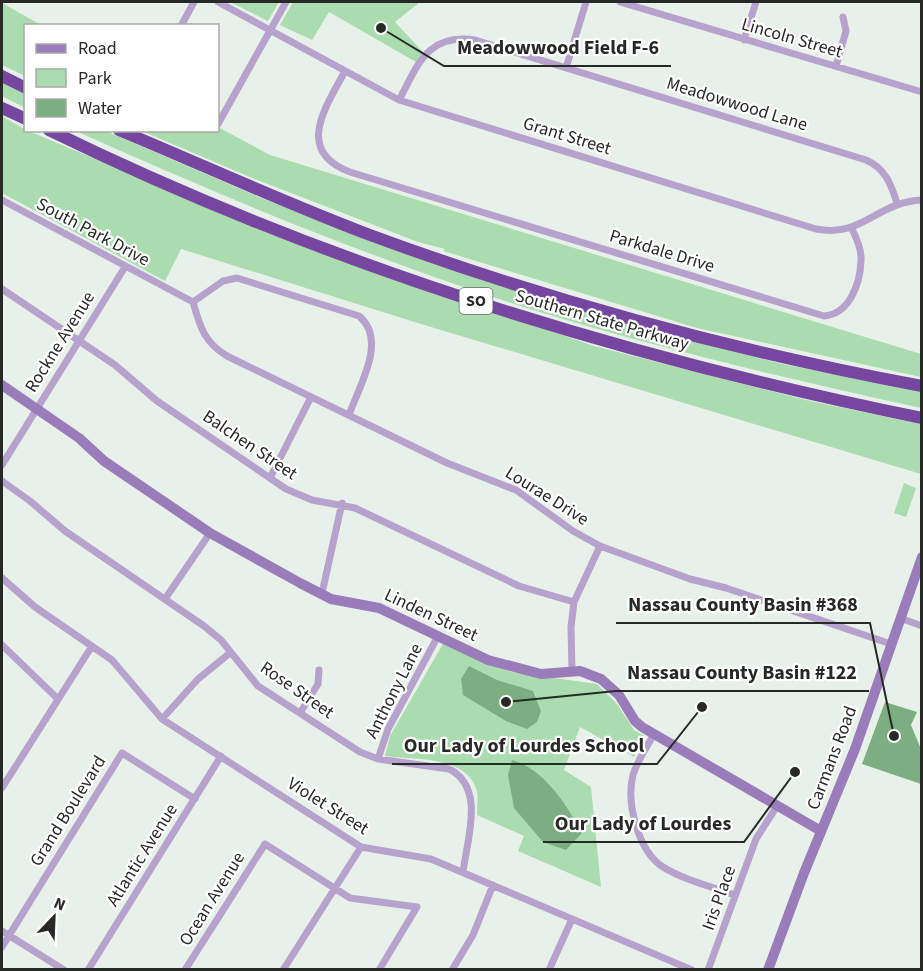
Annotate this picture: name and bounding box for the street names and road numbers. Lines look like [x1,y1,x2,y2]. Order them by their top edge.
street label: Lincoln Street [739,12,845,64]
street label: Meadowwood Lane [664,71,811,137]
street label: Grant Street [520,111,614,161]
street label: South Park Drive [32,192,154,272]
street label: Parkdale Drive [606,223,718,279]
street label: Southern State Parkway [512,283,692,357]
street label: Rockne Avenue [19,287,101,397]
road number: SO [460,288,492,314]
street label: Balchen Street [198,404,302,486]
street label: Lourae Drive [500,460,594,532]
street label: Linden Street [380,582,482,648]
street label: Anthony Lane [359,639,429,743]
street label: Rose Street [255,655,339,725]
street label: Carmans Road [801,703,863,813]
street label: Grand Boulevard [24,751,112,871]
street label: Violet Street [283,771,373,841]
street label: Atlantic Avenue [100,799,184,911]
street label: Ocean Avenue [173,847,251,951]
street label: Iris Place [696,862,742,934]

